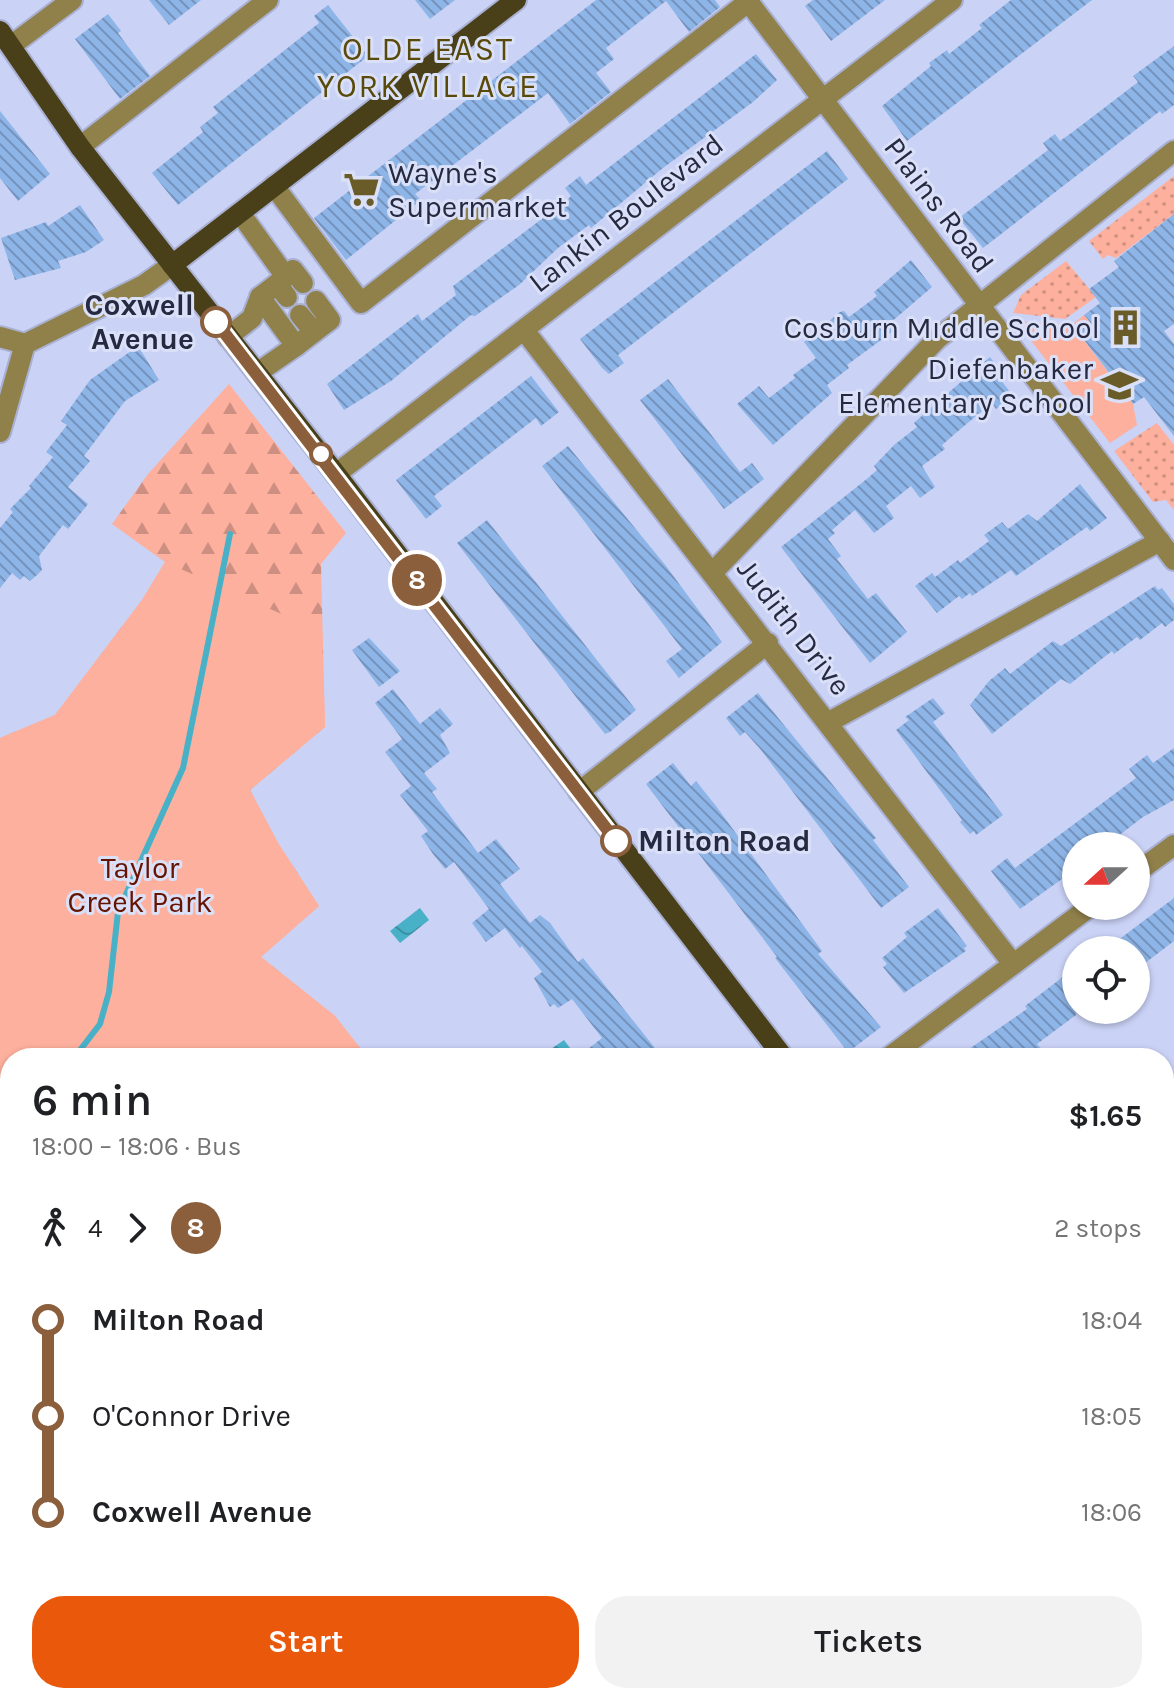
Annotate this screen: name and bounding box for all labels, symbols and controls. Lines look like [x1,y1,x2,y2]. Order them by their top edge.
district label: OLDE EAST YORK VILLAGE [317,31,539,105]
street label: Lankin Boulevard [522,126,730,300]
street label: Plains Road [876,130,1002,280]
place label: Wayne's Supermarket [388,155,567,225]
supermarket icon: Wayne's Supermarket [343,171,381,209]
place label: Coxwell Avenue [84,287,194,357]
marker: Coxwell Avenue [201,307,231,337]
building icon: Cosburn Mıddle School [1107,309,1145,347]
place label: Cosburn Mıddle School [784,310,1100,346]
place label: Diefenbaker Elementary School [838,351,1093,421]
school or university icon: Diefenbaker Elementary School [1100,367,1138,405]
unlabelled marker [310,443,332,465]
street label: Judith Drive [729,551,859,703]
line badge: 8 [391,554,443,606]
text: 8 [408,563,426,596]
place label: Milton Road [638,823,811,859]
marker: Milton Road [601,826,631,856]
north arrow [1062,832,1150,920]
map controls [1062,832,1150,1024]
park label: Taylor Creek Park [68,850,212,920]
button: locate [1062,936,1150,1024]
text: 6 min [32,1075,152,1126]
text: $1.65 [1069,1098,1142,1134]
text: 18:00 – 18:06 · Bus [32,1131,242,1162]
icon: walk [32,1206,76,1250]
icon: forward [115,1206,159,1250]
text: 8 [187,1211,205,1244]
text: 4 [88,1213,103,1244]
text: 2 stops [1054,1213,1142,1244]
text: Milton Road [92,1302,265,1338]
text: 18:04 [1081,1305,1142,1336]
text: O'Connor Drive [92,1398,291,1434]
text: 18:05 [1081,1401,1142,1432]
text: Coxwell Avenue [92,1494,312,1530]
text: 18:06 [1081,1497,1142,1528]
button: Start [32,1596,579,1688]
button: Tickets [595,1596,1142,1688]

